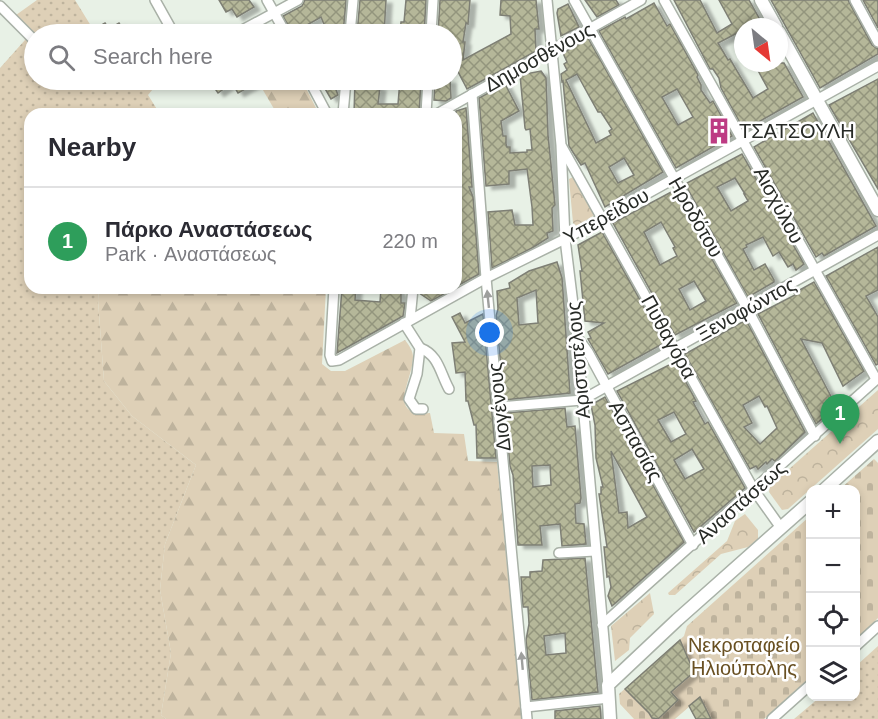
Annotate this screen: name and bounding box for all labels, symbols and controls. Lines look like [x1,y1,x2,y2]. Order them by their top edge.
street label: Δημοσθένους [481,18,598,96]
north arrow [734,18,788,72]
search box [24,24,462,90]
icon: search [45,41,78,74]
text: Search here [93,44,213,69]
building icon: ΤΣΑΤΣΟΥΛΗ [704,116,734,146]
place label: ΤΣΑΤΣΟΥΛΗ [739,120,855,142]
text: Nearby [48,132,136,162]
street label: Αισχύλου [750,163,808,247]
street label: Ηροδότου [664,173,728,261]
street label: Υπερείδου [560,184,652,248]
text: Πάρκο Αναστάσεως [105,217,312,242]
text: 1 [62,230,73,252]
text: 220 m [382,230,438,252]
text: Park · Αναστάσεως [105,243,276,265]
street label: Ξενοφώντος [693,273,800,345]
one-way arrow [483,290,493,309]
street label: Πυθαγόρα [637,291,701,383]
street label: Αριστοτέλους [562,300,594,420]
your location [475,318,504,347]
street label: Διογένους [483,361,515,453]
pin: 1 [820,394,860,444]
street label: Ασπασίας [605,397,667,485]
street label: Αναστάσεως [692,456,790,548]
map controls [806,485,860,701]
button: + [806,485,860,539]
button: − [806,539,860,593]
button: locate [806,593,860,647]
park label: Νεκροταφείο Ηλιούπολης [688,634,800,679]
button: layers [806,647,860,701]
one-way arrow [517,651,526,670]

